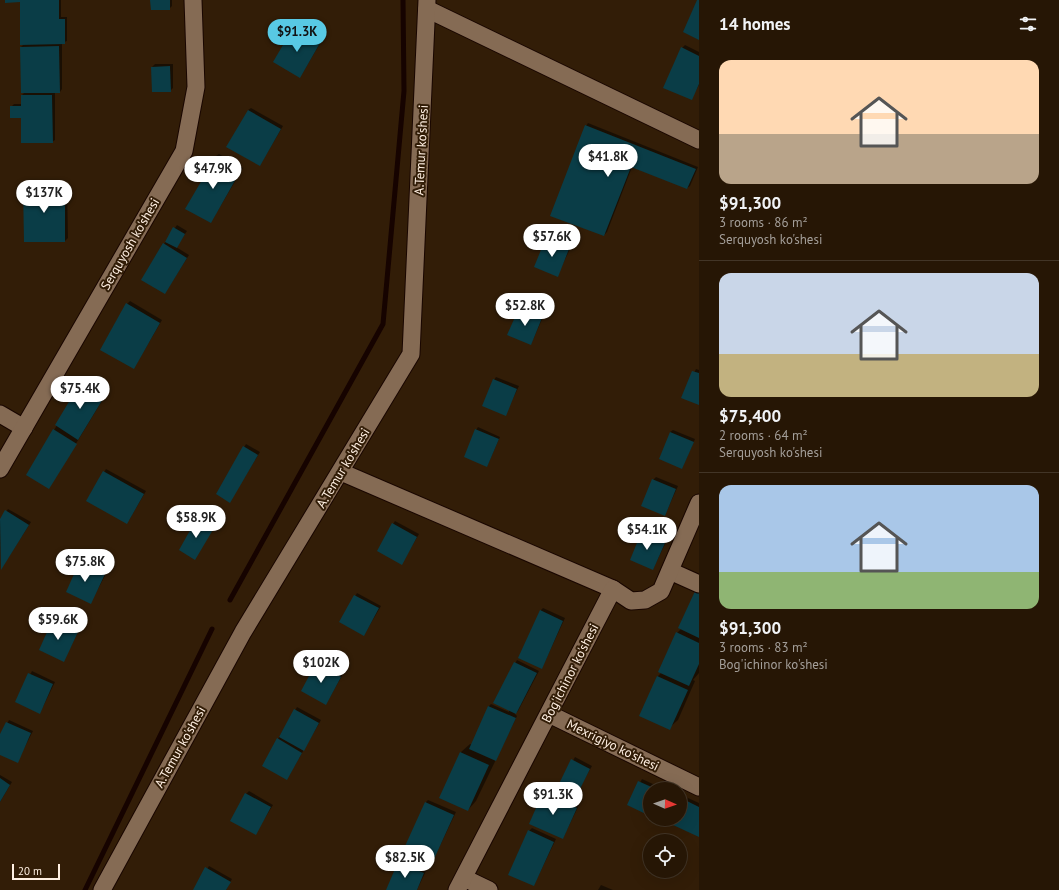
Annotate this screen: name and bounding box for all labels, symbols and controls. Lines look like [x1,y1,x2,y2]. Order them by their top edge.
text: 14 homes [719,13,790,35]
icon: filters [1017,13,1039,35]
pin: $91.3K [264,19,330,53]
text: $91.3K [277,23,317,40]
icon: home [843,86,915,158]
street label: A.Temur ko'shesi [410,104,432,196]
pin: $41.8K [575,144,641,178]
text: $41.8K [588,148,628,165]
pin: $47.9K [180,156,246,190]
text: $47.9K [193,160,233,177]
pin: $137K [16,180,72,214]
text: $137K [25,184,63,201]
text: $91,300 [719,192,781,214]
street label: Serquyosh ko'shesi [97,195,163,293]
text: 3 rooms · 86 m² [719,214,808,231]
pin: $57.6K [519,224,585,258]
text: $57.6K [532,228,572,245]
text: Serquyosh ko'shesi [719,231,822,248]
pin: $52.8K [492,293,558,327]
text: $52.8K [505,297,545,314]
icon: home [843,299,915,371]
pin: $75.4K [47,376,113,410]
text: $75.4K [60,380,100,397]
text: $75,400 [719,405,781,427]
street label: A.Temur ko'shesi [312,425,374,511]
text: 2 rooms · 64 m² [719,427,808,444]
text: Serquyosh ko'shesi [719,444,822,461]
pin: $58.9K [163,505,229,539]
text: $58.9K [176,509,216,526]
icon: home [843,511,915,583]
pin: $54.1K [614,517,680,551]
text: $54.1K [627,521,667,538]
pin: $75.8K [52,549,118,583]
text: $75.8K [65,553,105,570]
pin: $59.6K [25,607,91,641]
text: $59.6K [38,611,78,628]
text: $91,300 [719,617,781,639]
street label: Bog'ichinor ko'shesi [538,621,602,725]
text: 3 rooms · 83 m² [719,639,808,656]
pin: $102K [293,650,349,684]
text: $102K [302,654,340,671]
text: Bog'ichinor ko'shesi [719,656,828,673]
street label: A.Temur ko'shesi [151,703,209,791]
street label: Mexrigiyo ko'shesi [564,715,662,775]
pin: $91.3K [520,782,586,816]
north arrow [643,782,687,826]
map controls [643,782,687,878]
text: $91.3K [533,786,573,803]
button: locate [643,834,687,878]
pin: $82.5K [372,845,438,879]
text: $82.5K [385,849,425,866]
scale bar [12,862,60,881]
text: 20 m [18,864,42,878]

